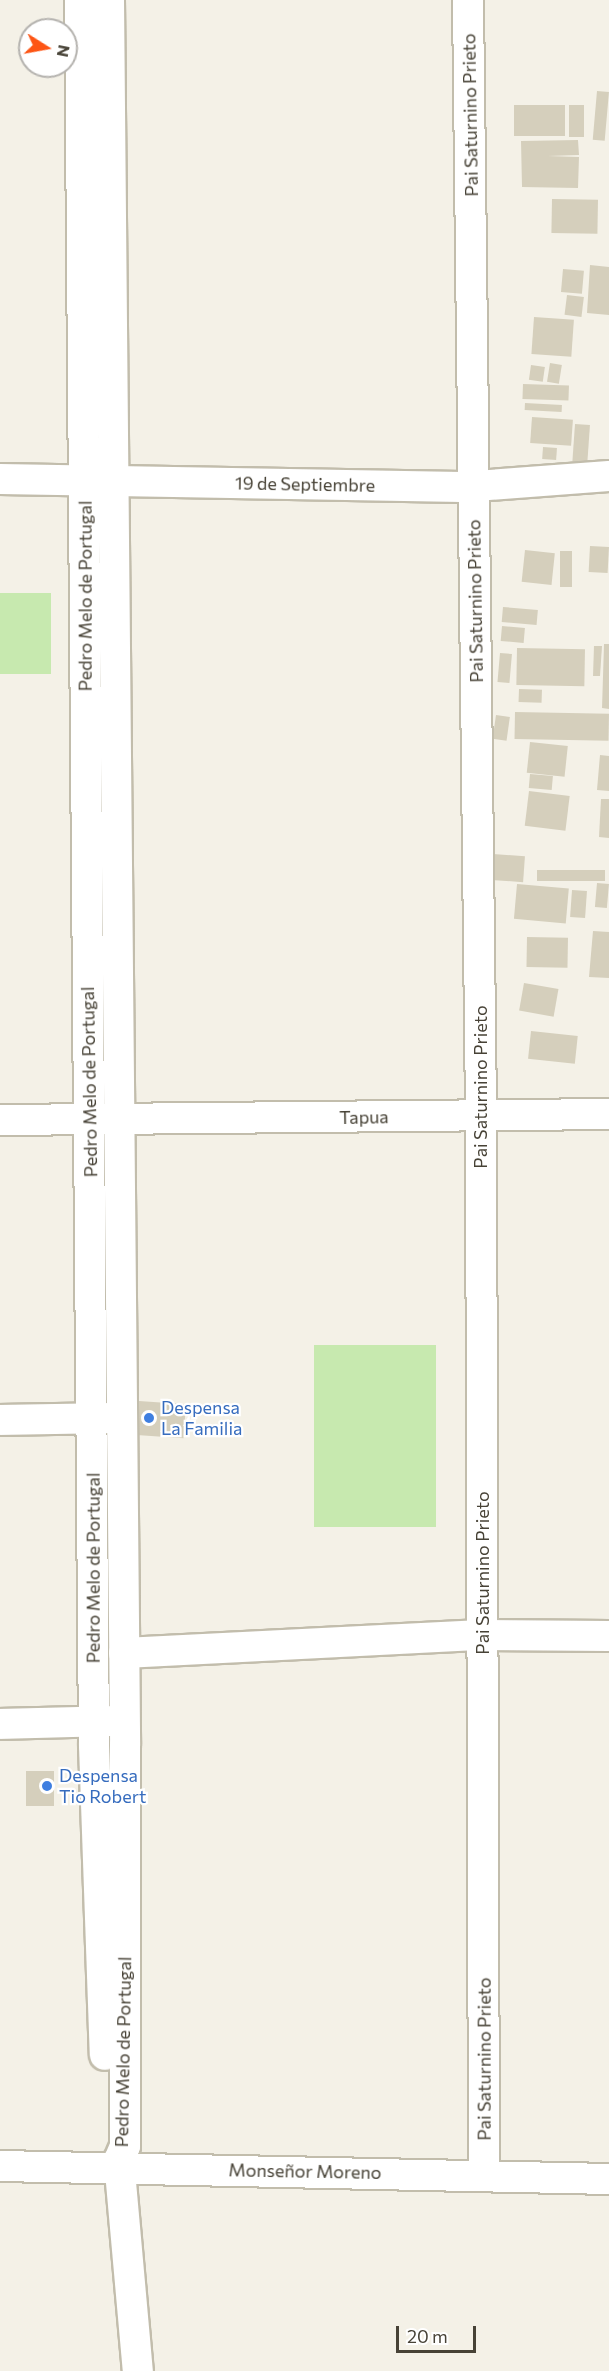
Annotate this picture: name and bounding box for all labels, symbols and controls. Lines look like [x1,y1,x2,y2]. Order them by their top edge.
north arrow [18,18,78,78]
street label: Pai Saturnino Prieto [458,33,482,197]
text: N [54,43,75,59]
street label: 19 de Septiembre [235,472,375,496]
street label: Pedro Melo de Portugal [74,501,96,691]
street label: Pai Saturnino Prieto [463,519,487,683]
street label: Pedro Melo de Portugal [77,986,101,1178]
street label: Pai Saturnino Prieto [469,1005,491,1169]
street label: Tapua [339,1106,389,1128]
place label: Despensa La Familia [161,1397,242,1440]
marker: Despensa La Familia [142,1411,156,1425]
street label: Pedro Melo de Portugal [82,1473,104,1663]
street label: Pai Saturnino Prieto [471,1491,493,1655]
place label: Despensa Tio Robert [59,1765,146,1808]
marker: Despensa Tio Robert [40,1779,54,1793]
street label: Pedro Melo de Portugal [111,1956,135,2148]
street label: Pai Saturnino Prieto [473,1977,495,2141]
street label: Monseñor Moreno [228,2159,382,2183]
scale bar [399,2314,478,2352]
text: 20 m [407,2325,448,2347]

